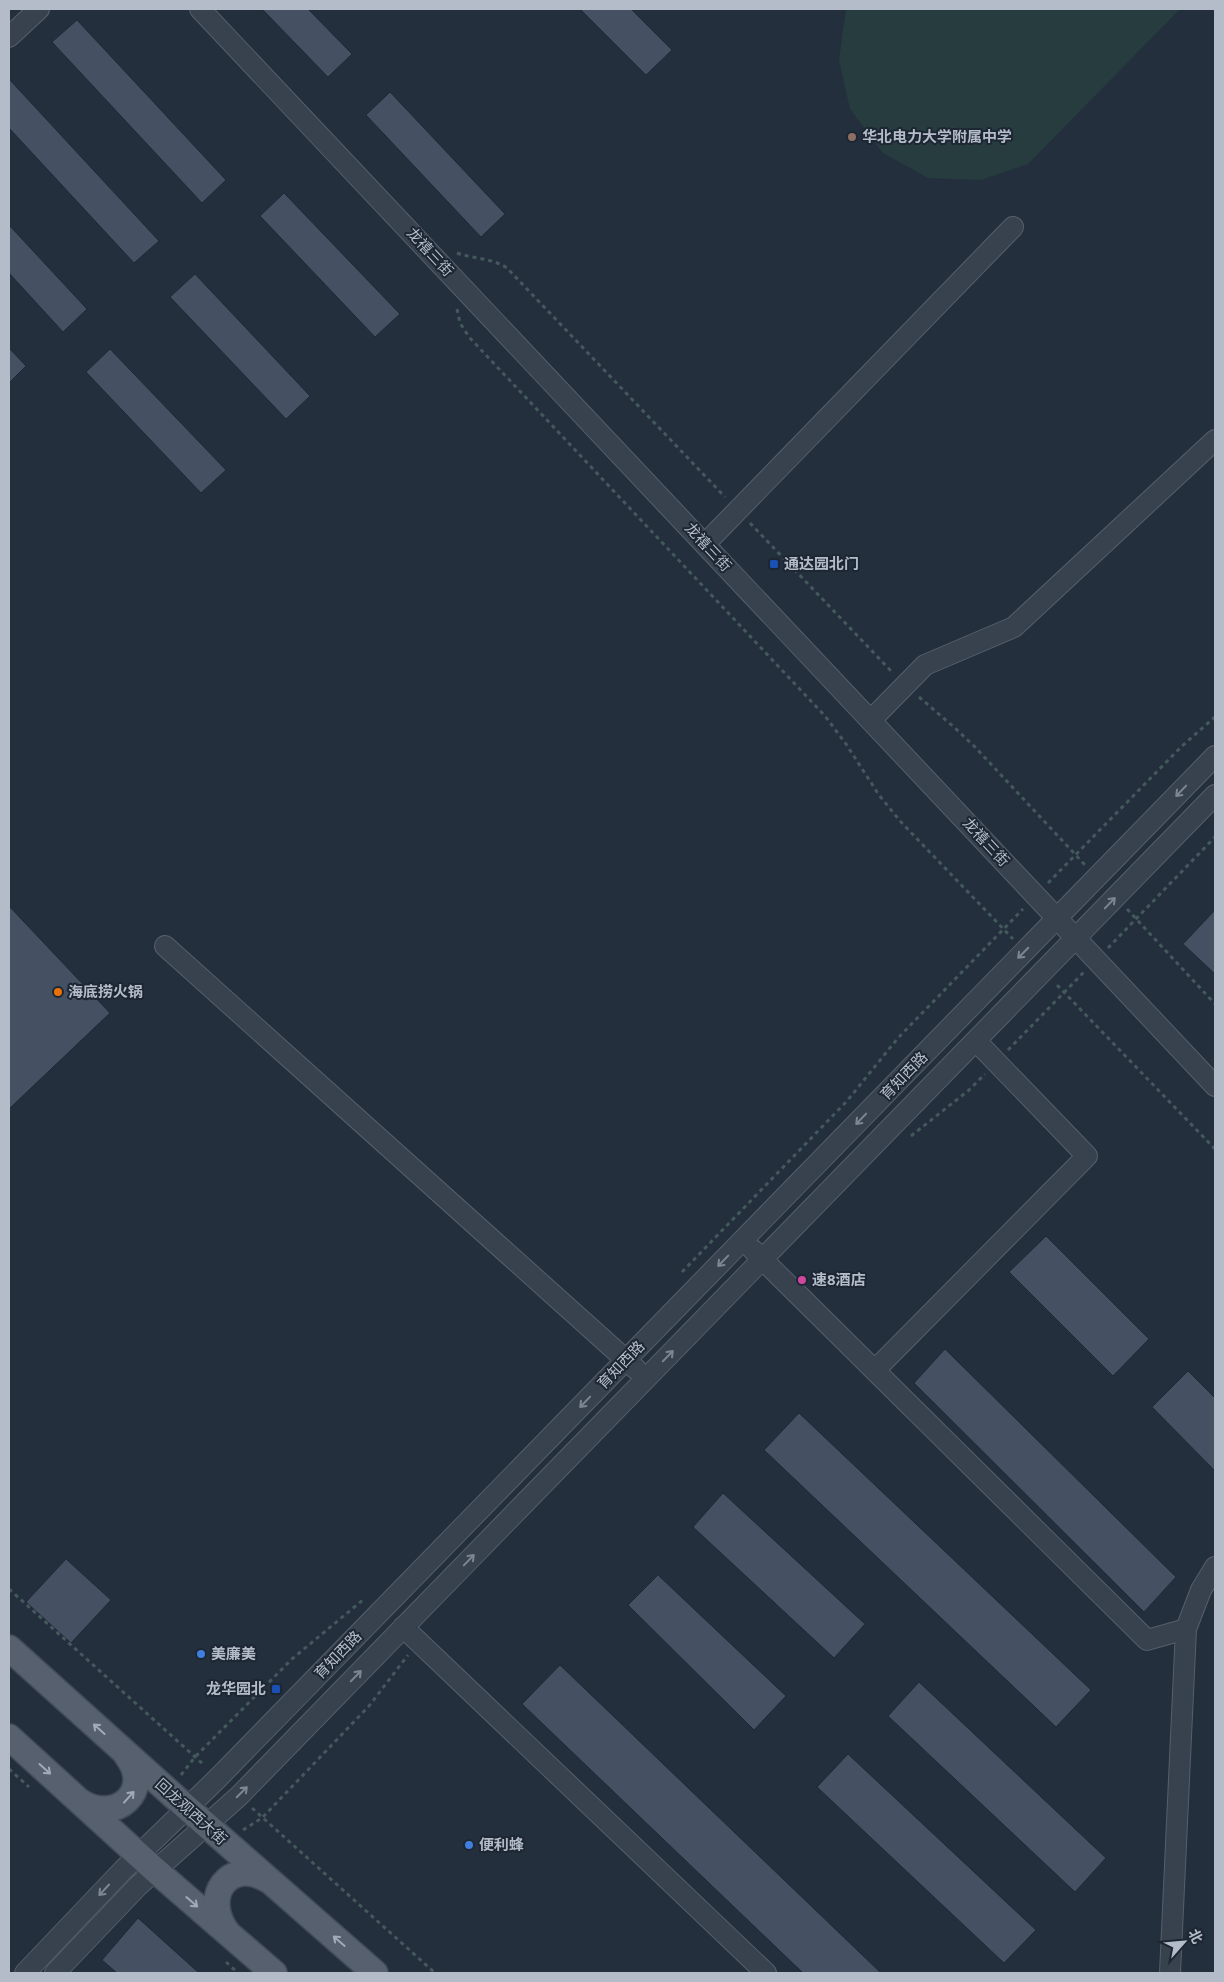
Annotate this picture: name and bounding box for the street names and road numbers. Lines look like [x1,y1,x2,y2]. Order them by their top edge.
street label: 龙禧三街 [403,223,459,280]
street label: 龙禧三街 [681,518,737,575]
street label: 龙禧三街 [959,813,1015,870]
street label: 育知西路 [875,1047,931,1104]
street label: 育知西路 [592,1336,648,1393]
street label: 育知西路 [309,1626,365,1683]
street label: 回龙观西大街 [152,1774,232,1849]

